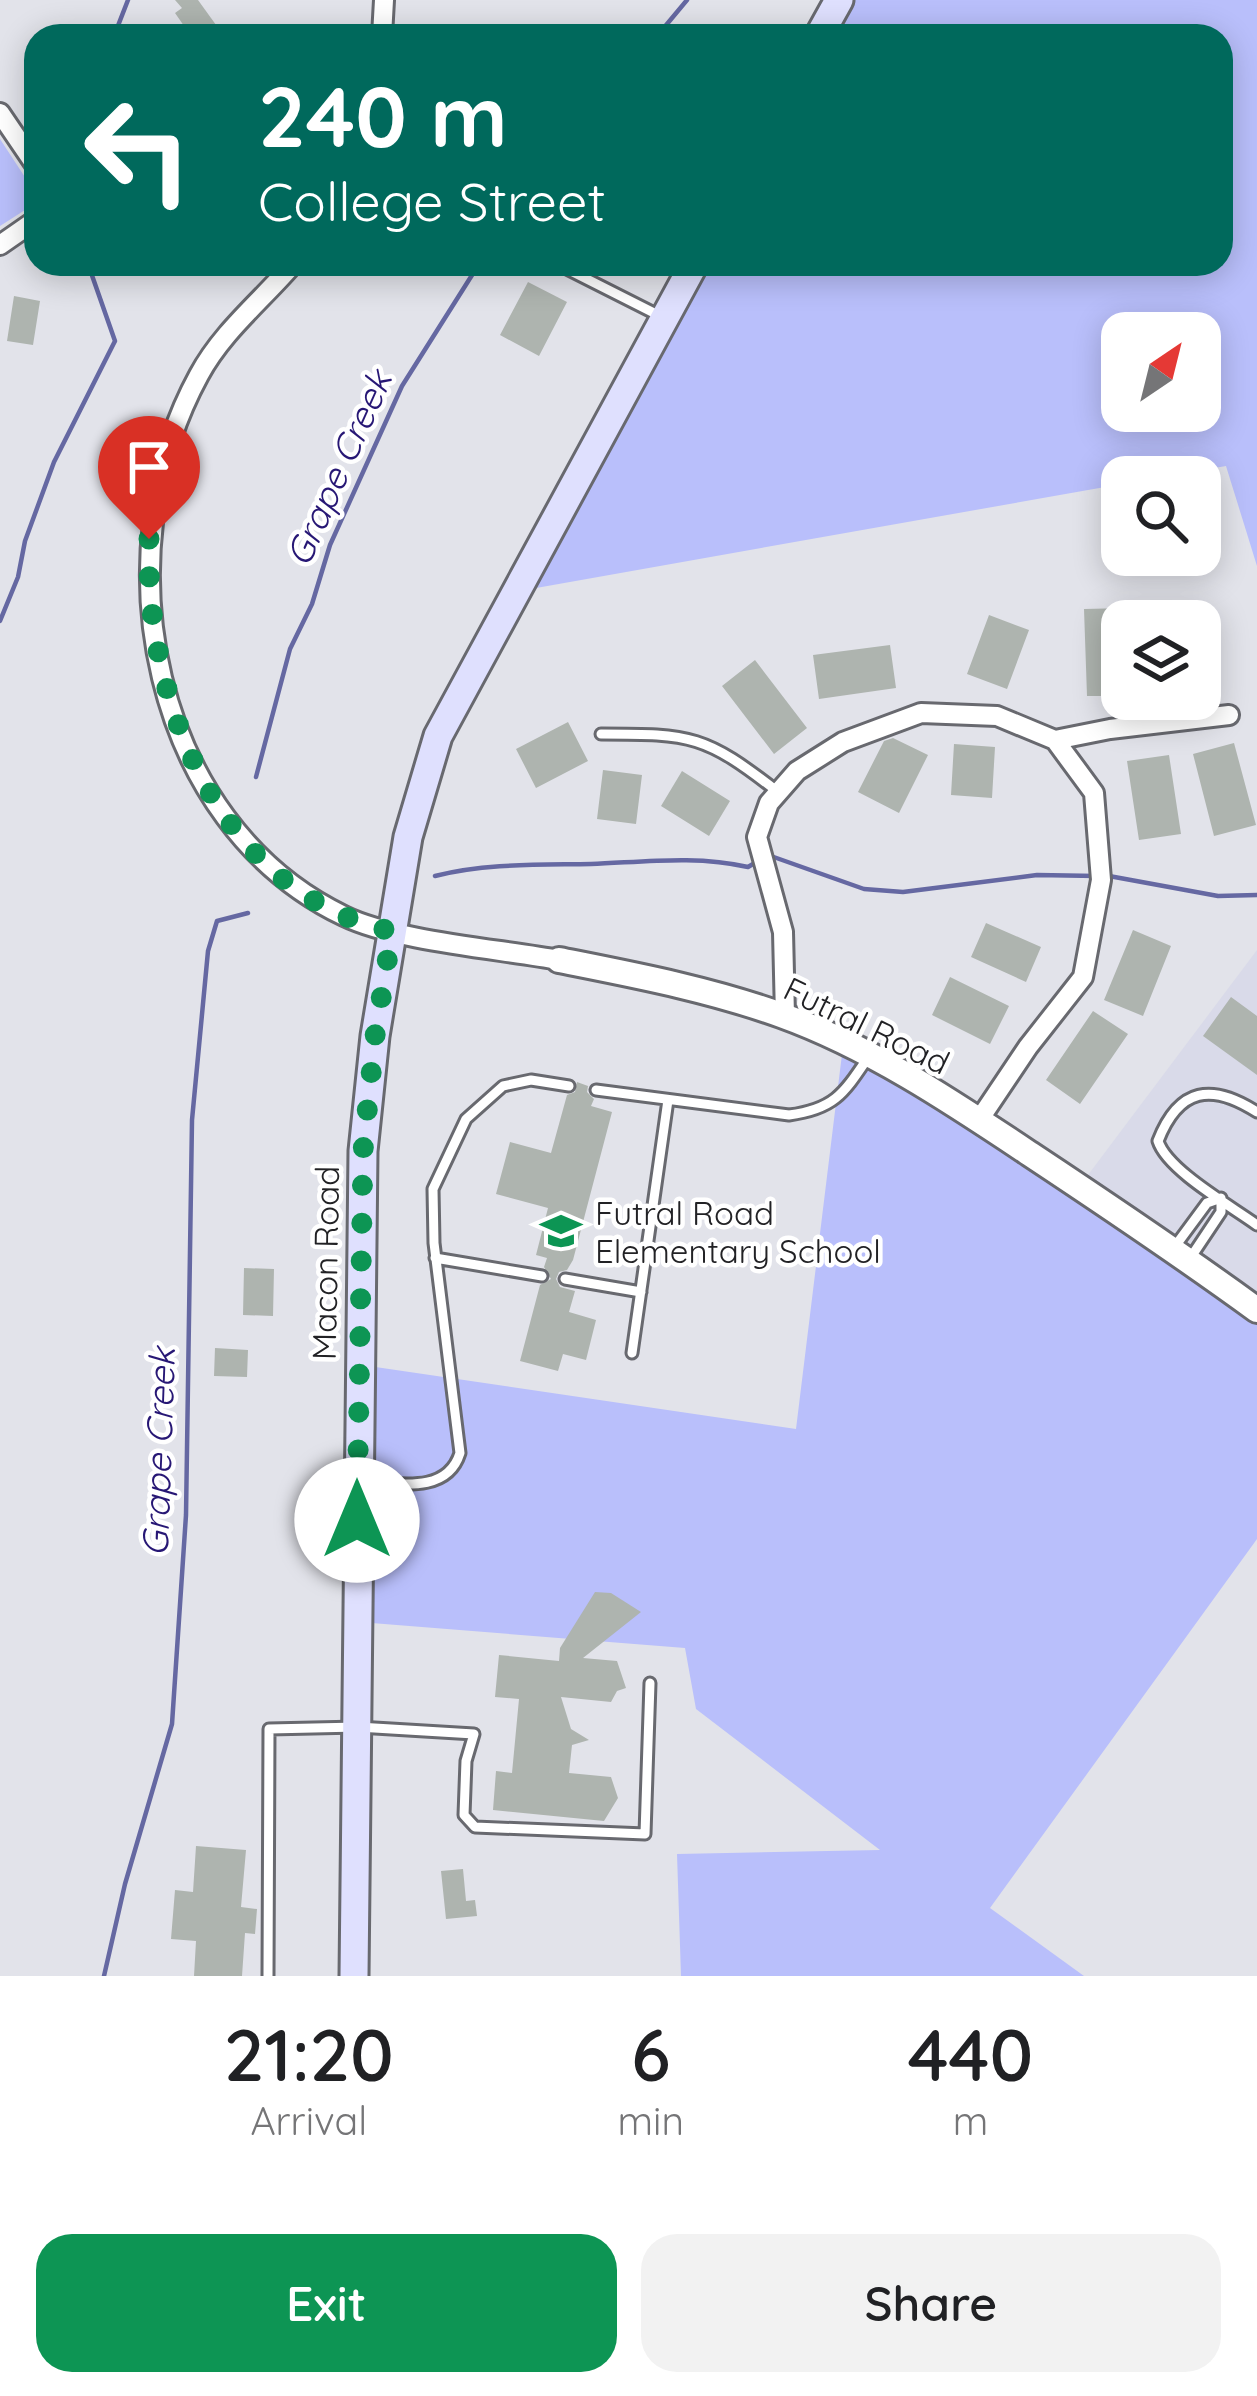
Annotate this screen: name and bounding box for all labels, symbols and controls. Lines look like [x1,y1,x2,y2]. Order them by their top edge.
text: 240 m [258,63,508,168]
icon: left [60,72,216,228]
text: College Street [258,167,606,235]
north arrow [1101,312,1221,432]
map controls [1101,312,1221,720]
water label: Grape Creek [275,361,402,573]
pin [98,416,200,539]
icon: arrive [116,434,182,500]
button: search [1101,456,1221,576]
button: layers [1101,600,1221,720]
street label: Futral Road [778,967,956,1083]
street label: Macon Road [303,1166,347,1360]
place label: Futral Road Elementary School [595,1192,881,1271]
school or university icon: Futral Road Elementary School [538,1208,584,1254]
water label: Grape Creek [132,1344,184,1557]
position arrow [294,1457,420,1583]
text: 21:20 [224,2009,394,2099]
text: 6 [631,2009,671,2099]
text: 440 [908,2009,1033,2099]
text: Arrival [250,2096,367,2145]
text: min [618,2096,684,2145]
text: m [953,2096,988,2145]
button: Exit [36,2234,617,2372]
button: Share [641,2234,1221,2372]

